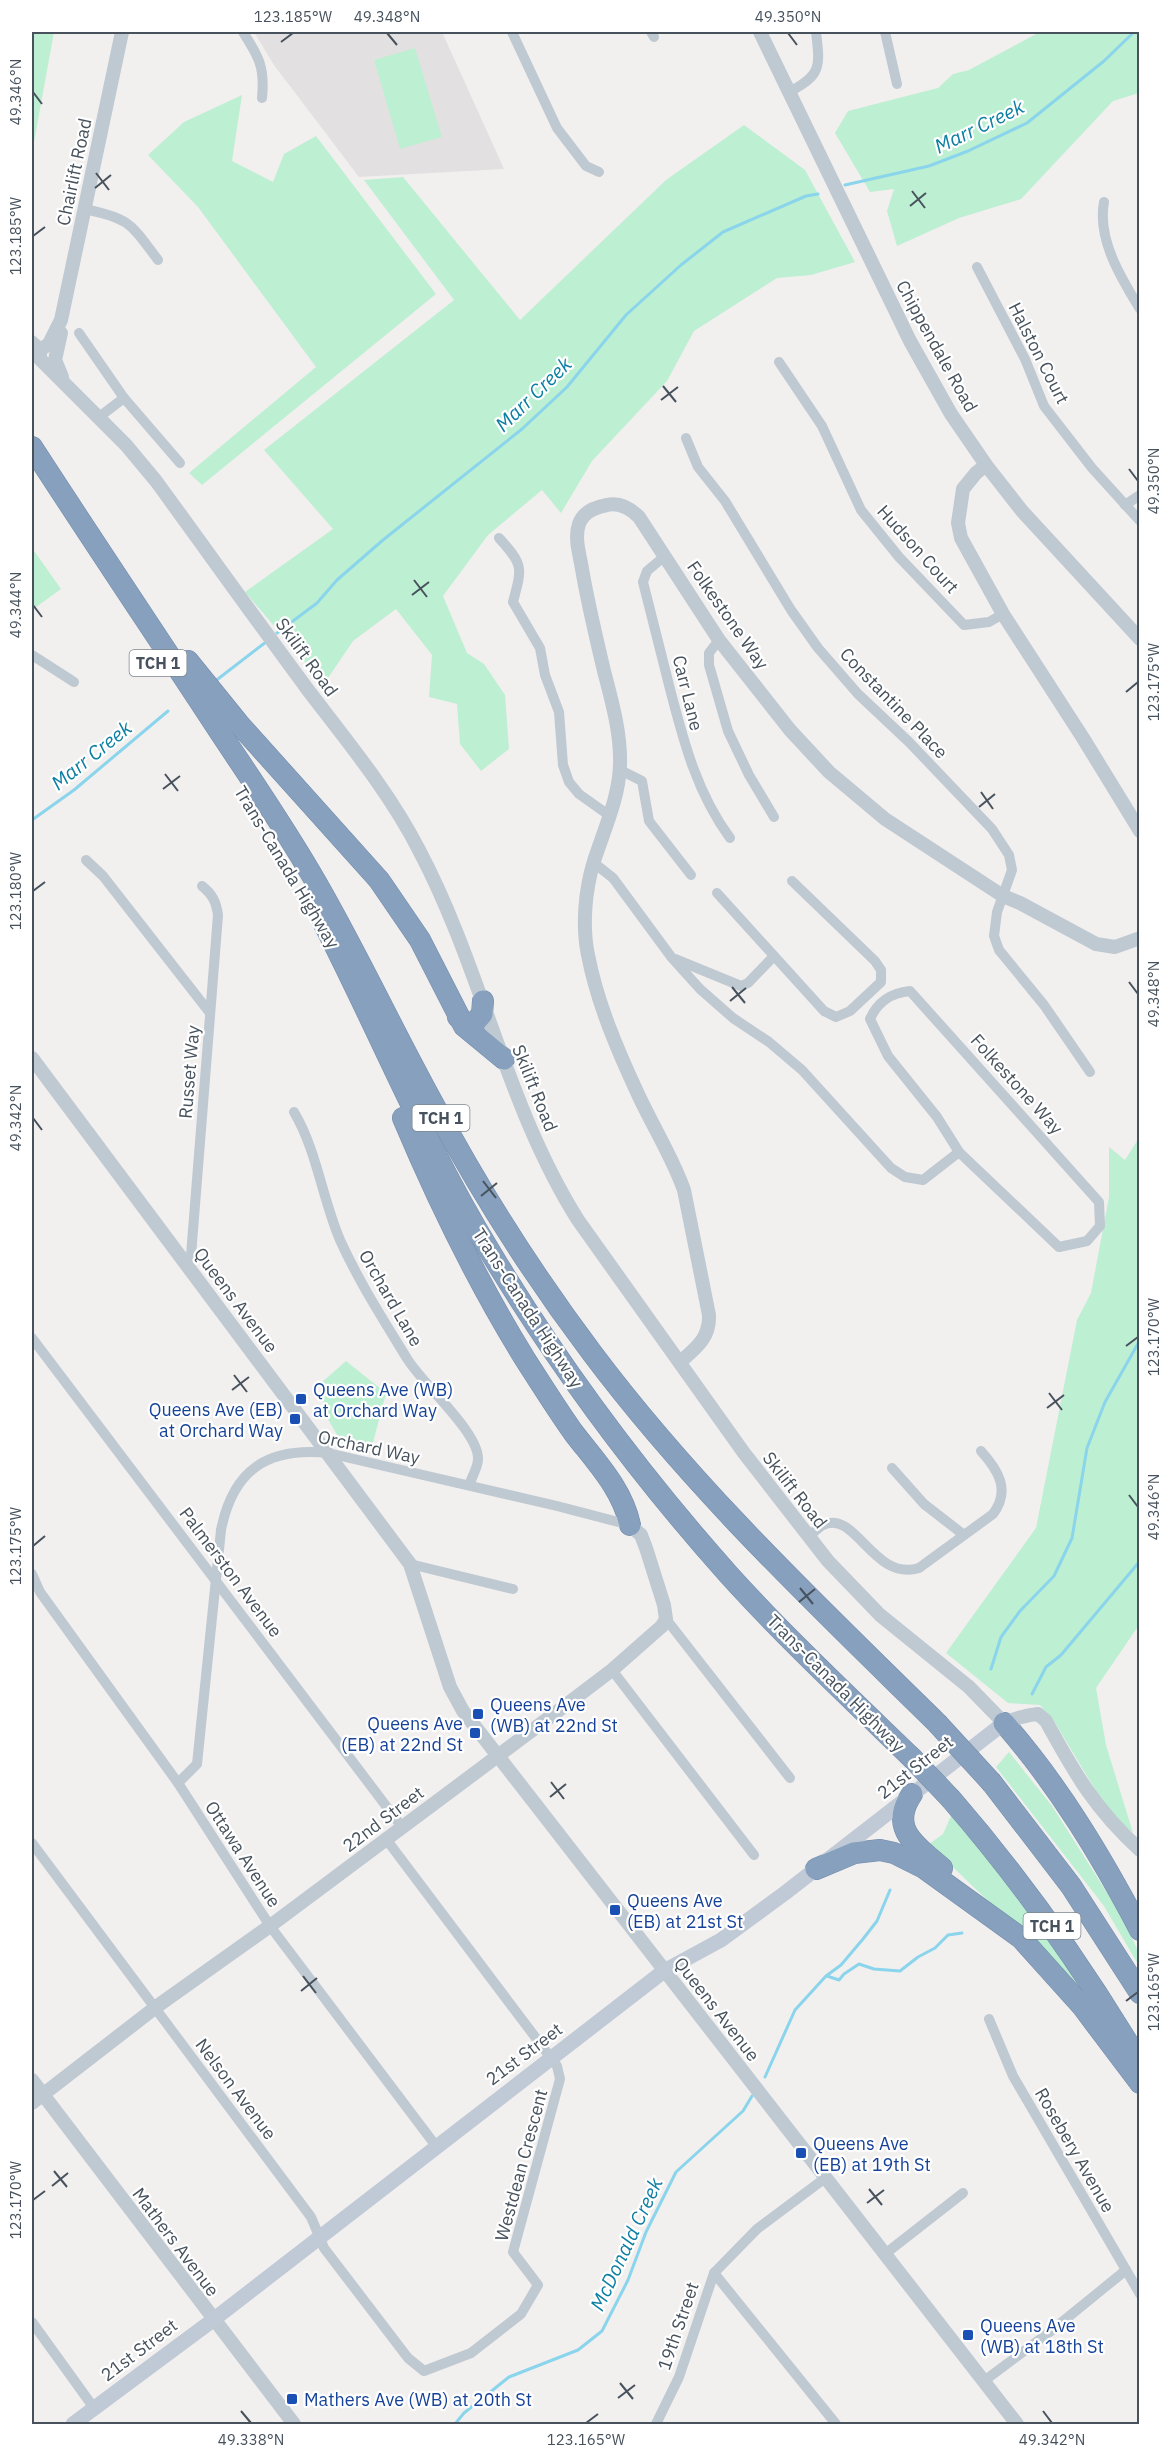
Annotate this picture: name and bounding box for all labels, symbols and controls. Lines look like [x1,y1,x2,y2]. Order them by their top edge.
text: 123.185°W [254,7,333,26]
text: 49.348°N [354,7,420,26]
text: 49.350°N [755,7,821,26]
text: 49.346°N [6,59,25,125]
water label: Marr Creek [930,92,1029,159]
street label: Chairlift Road [51,116,97,228]
text: 123.185°W [6,196,25,275]
street label: Chippendale Road [891,276,983,416]
street label: Halston Court [1004,298,1074,408]
water label: Marr Creek [489,350,578,437]
text: 49.350°N [1144,448,1163,514]
street label: Hudson Court [872,500,964,598]
street label: Folkestone Way [682,556,774,674]
text: 49.344°N [6,572,25,638]
street label: Skilift Road [271,613,343,701]
text: 123.175°W [1144,642,1163,721]
street label: Constantine Place [835,643,953,763]
road number: TCH 1 [130,650,186,676]
street label: Carr Lane [668,653,708,733]
water label: Marr Creek [45,714,138,796]
street label: Trans-Canada Highway [229,781,345,953]
text: 123.180°W [6,851,25,930]
text: 49.348°N [1144,961,1163,1027]
street label: Russet Way [173,1024,205,1120]
street label: Folkestone Way [966,1029,1068,1139]
street label: Skilift Road [507,1041,563,1135]
text: 49.342°N [6,1085,25,1151]
road number: TCH 1 [412,1105,470,1131]
street label: Trans-Canada Highway [468,1224,588,1392]
street label: Queens Avenue [189,1243,283,1357]
street label: Orchard Lane [354,1245,428,1351]
text: 123.170°W [1144,1297,1163,1376]
place label: Queens Ave (WB) at Orchard Way [313,1378,453,1422]
marker: Queens Ave (WB) at Orchard Way [294,1392,308,1406]
place label: Queens Ave (EB) at Orchard Way [149,1398,283,1442]
marker: Queens Ave (EB) at Orchard Way [288,1412,302,1426]
street label: Orchard Way [316,1425,422,1469]
street label: Skilift Road [758,1447,832,1533]
text: 49.346°N [1144,1474,1163,1540]
street label: Palmerston Avenue [175,1502,287,1642]
text: 123.175°W [6,1506,25,1585]
street label: Trans-Canada Highway [762,1609,910,1757]
place label: Queens Ave (WB) at 22nd St [490,1693,618,1737]
marker: Queens Ave (WB) at 22nd St [471,1707,485,1721]
place label: Queens Ave (EB) at 22nd St [341,1712,463,1756]
marker: Queens Ave (EB) at 22nd St [468,1726,482,1740]
street label: 21st Street [872,1730,958,1804]
street label: 22nd Street [338,1781,428,1857]
street label: Ottawa Avenue [200,1796,286,1912]
place label: Queens Ave (EB) at 21st St [627,1889,743,1933]
marker: Queens Ave (EB) at 21st St [608,1903,622,1917]
road number: TCH 1 [1024,1913,1080,1939]
street label: Queens Avenue [669,1952,765,2066]
text: 123.165°W [1144,1952,1163,2031]
street label: 21st Street [481,2018,567,2090]
street label: Nelson Avenue [190,2034,282,2144]
street label: Rosebery Avenue [1030,2083,1120,2217]
street label: Westdean Crescent [490,2086,552,2244]
place label: Queens Ave (EB) at 19th St [813,2132,931,2176]
marker: Queens Ave (EB) at 19th St [794,2146,808,2160]
text: 123.170°W [6,2160,25,2239]
water label: McDonald Creek [583,2172,669,2315]
street label: Mathers Avenue [128,2183,224,2301]
street label: 19th Street [652,2279,704,2373]
street label: 21st Street [96,2314,182,2386]
place label: Queens Ave (WB) at 18th St [980,2314,1104,2358]
marker: Queens Ave (WB) at 18th St [961,2328,975,2342]
place label: Mathers Ave (WB) at 20th St [304,2388,532,2411]
marker: Mathers Ave (WB) at 20th St [285,2392,299,2406]
text: 49.338°N [218,2430,284,2449]
text: 123.165°W [547,2430,626,2449]
text: 49.342°N [1019,2430,1085,2449]

